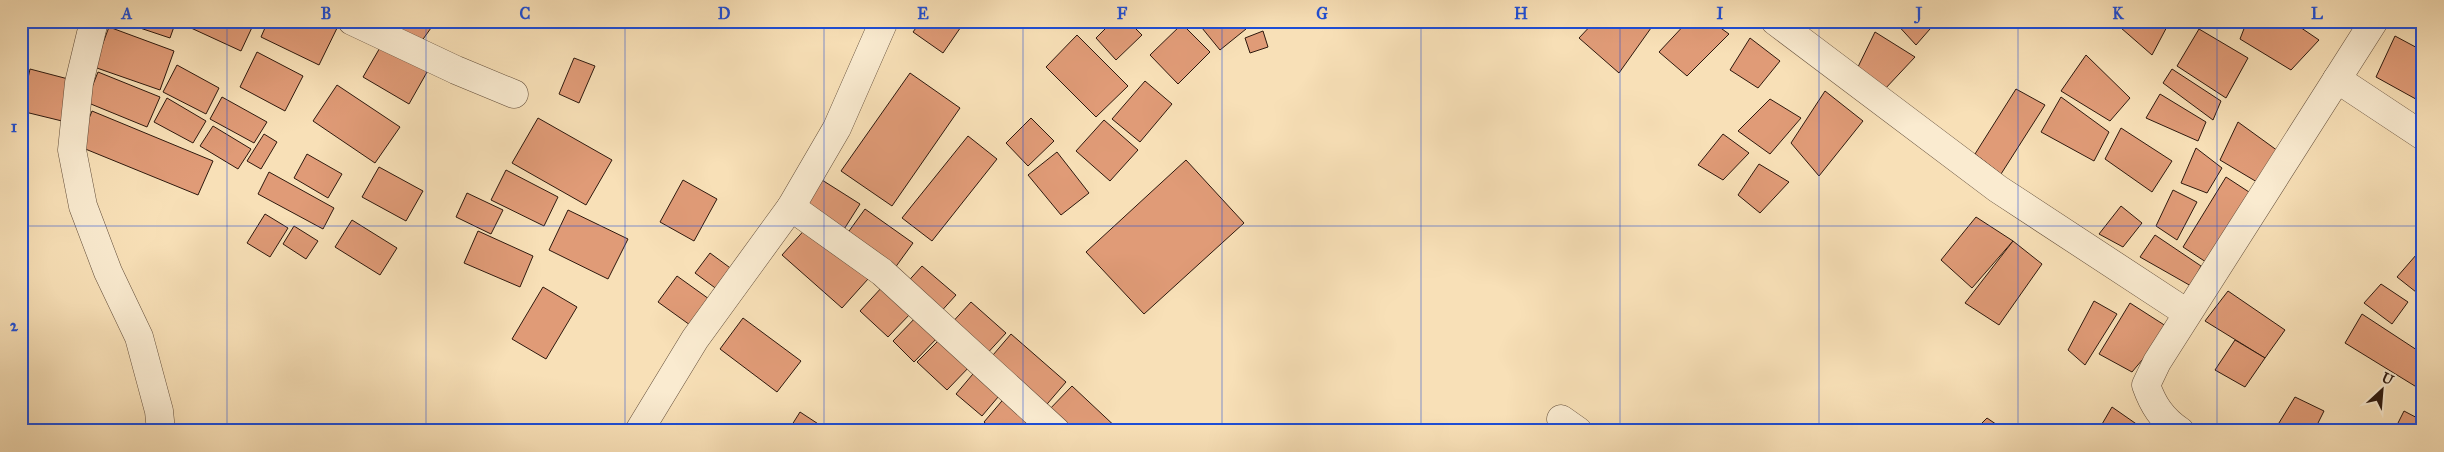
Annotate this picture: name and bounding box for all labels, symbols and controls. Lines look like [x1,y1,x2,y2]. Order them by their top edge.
text: A [121,4,133,23]
text: B [321,4,331,23]
text: C [520,4,531,23]
text: D [718,4,731,23]
text: E [917,4,929,23]
text: F [1117,4,1128,23]
text: G [1316,4,1328,23]
text: H [1514,4,1528,23]
text: I [1717,4,1724,23]
text: J [1914,4,1923,24]
text: K [2112,4,2124,23]
text: L [2311,4,2323,23]
text: 1 [11,117,18,136]
text: 2 [10,316,19,335]
north arrow [2356,364,2406,414]
text: U [2379,369,2397,389]

